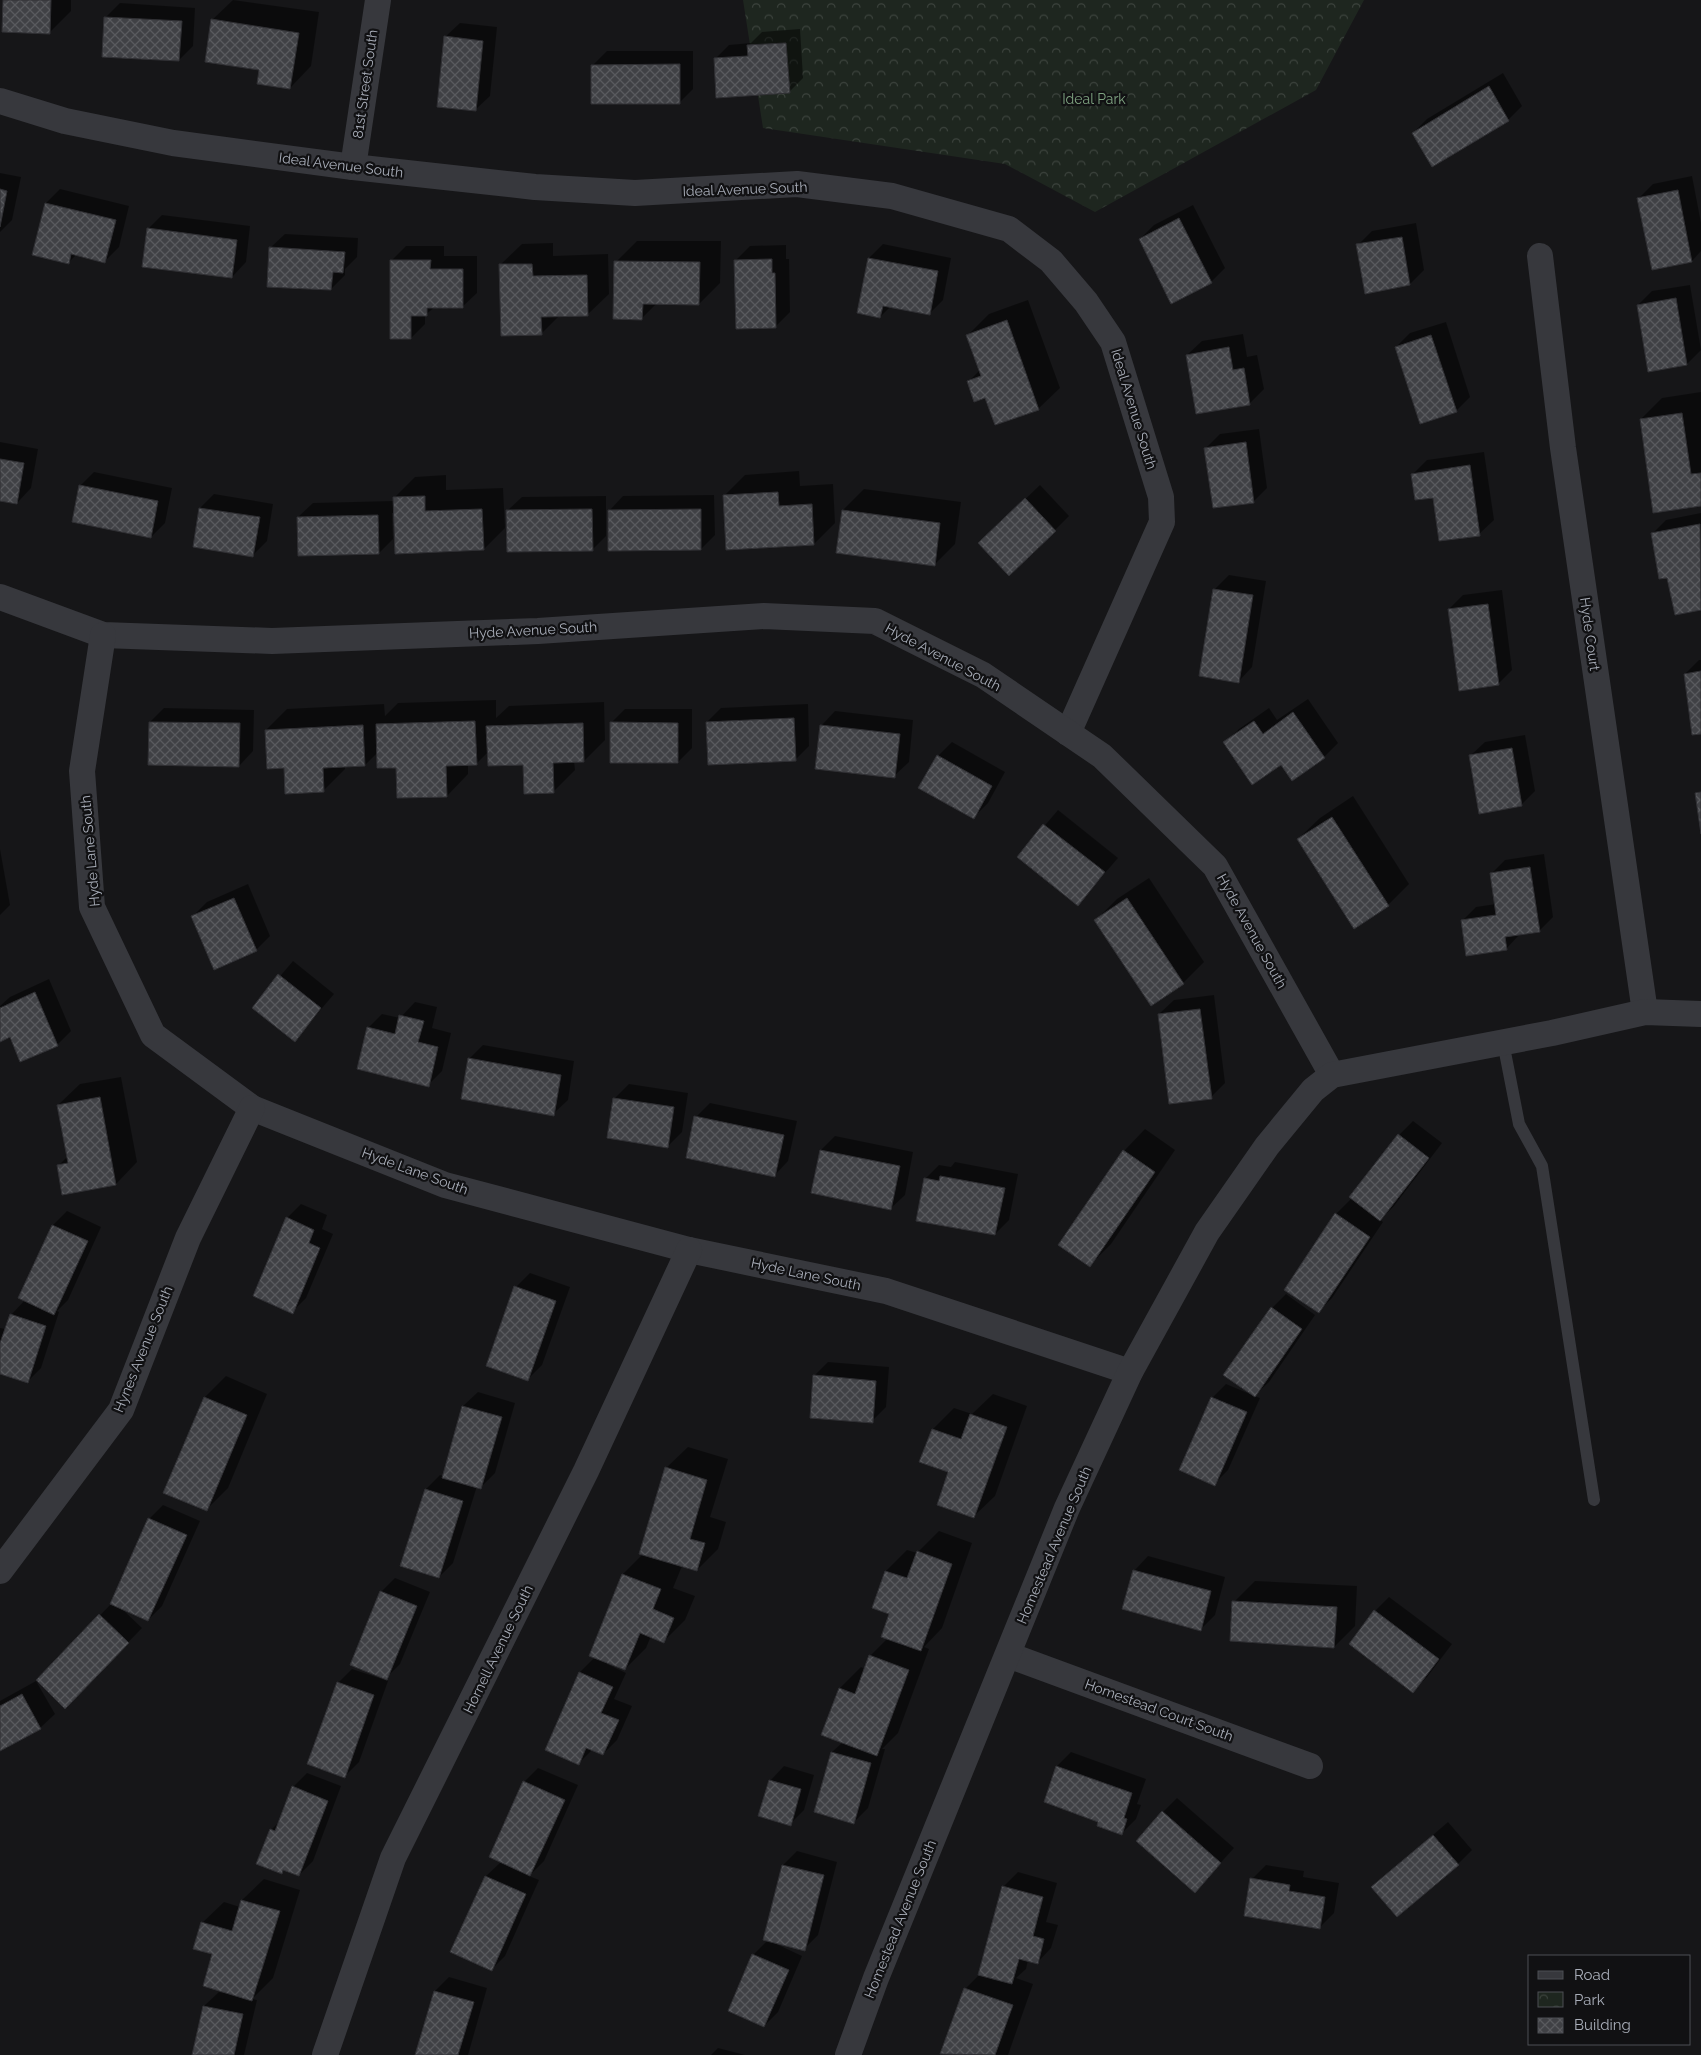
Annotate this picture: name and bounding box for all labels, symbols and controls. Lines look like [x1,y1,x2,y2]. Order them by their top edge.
street label: 81st Street South [349,29,381,139]
park label: Ideal Park [1062,91,1126,107]
street label: Ideal Avenue South [278,149,404,181]
street label: Ideal Avenue South [682,179,808,199]
street label: Ideal Avenue South [1108,347,1160,471]
street label: Hyde Court [1577,596,1603,672]
street label: Hyde Avenue South [468,619,598,641]
street label: Hyde Avenue South [883,620,1003,694]
street label: Hyde Lane South [77,795,103,907]
street label: Hyde Avenue South [1214,871,1290,991]
street label: Hyde Lane South [360,1144,470,1198]
street label: Hyde Lane South [750,1255,862,1293]
street label: Hynes Avenue South [110,1283,176,1415]
street label: Homestead Avenue South [1014,1464,1094,1626]
street label: Hornell Avenue South [460,1582,536,1716]
street label: Homestead Court South [1083,1676,1235,1744]
street label: Homestead Avenue South [861,1837,939,2001]
legend [1528,1955,1691,2045]
text: Road [1574,1966,1610,1984]
text: Park [1574,1991,1605,2009]
text: Building [1574,2016,1631,2034]

